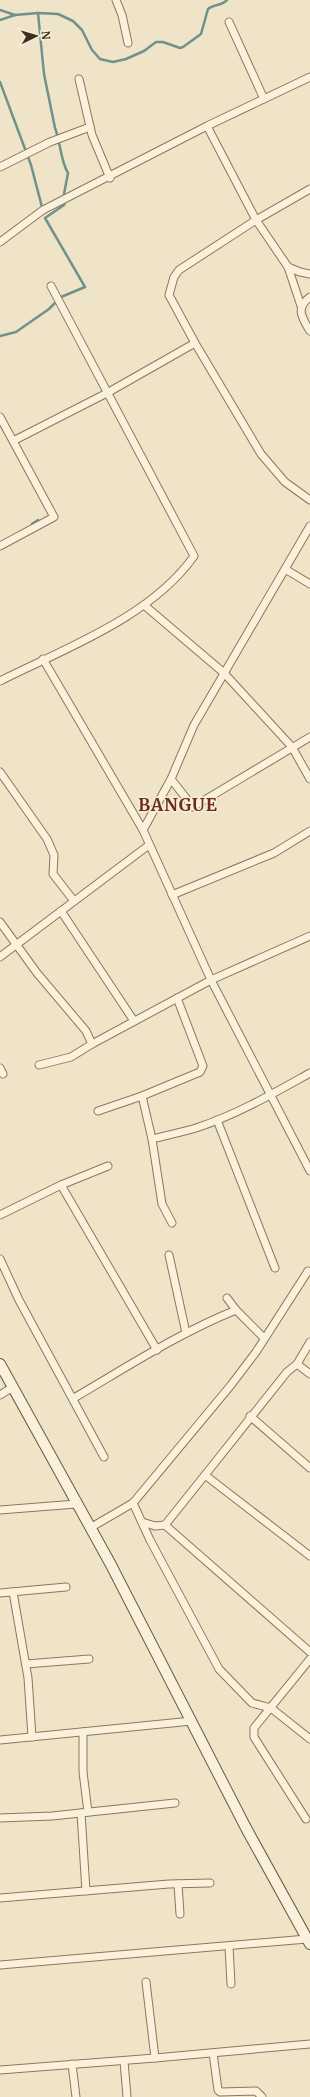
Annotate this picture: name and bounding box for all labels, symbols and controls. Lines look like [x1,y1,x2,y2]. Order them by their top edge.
north arrow [16,16,56,56]
text: N [39,30,53,40]
district label: BANGUE [138,794,218,816]

